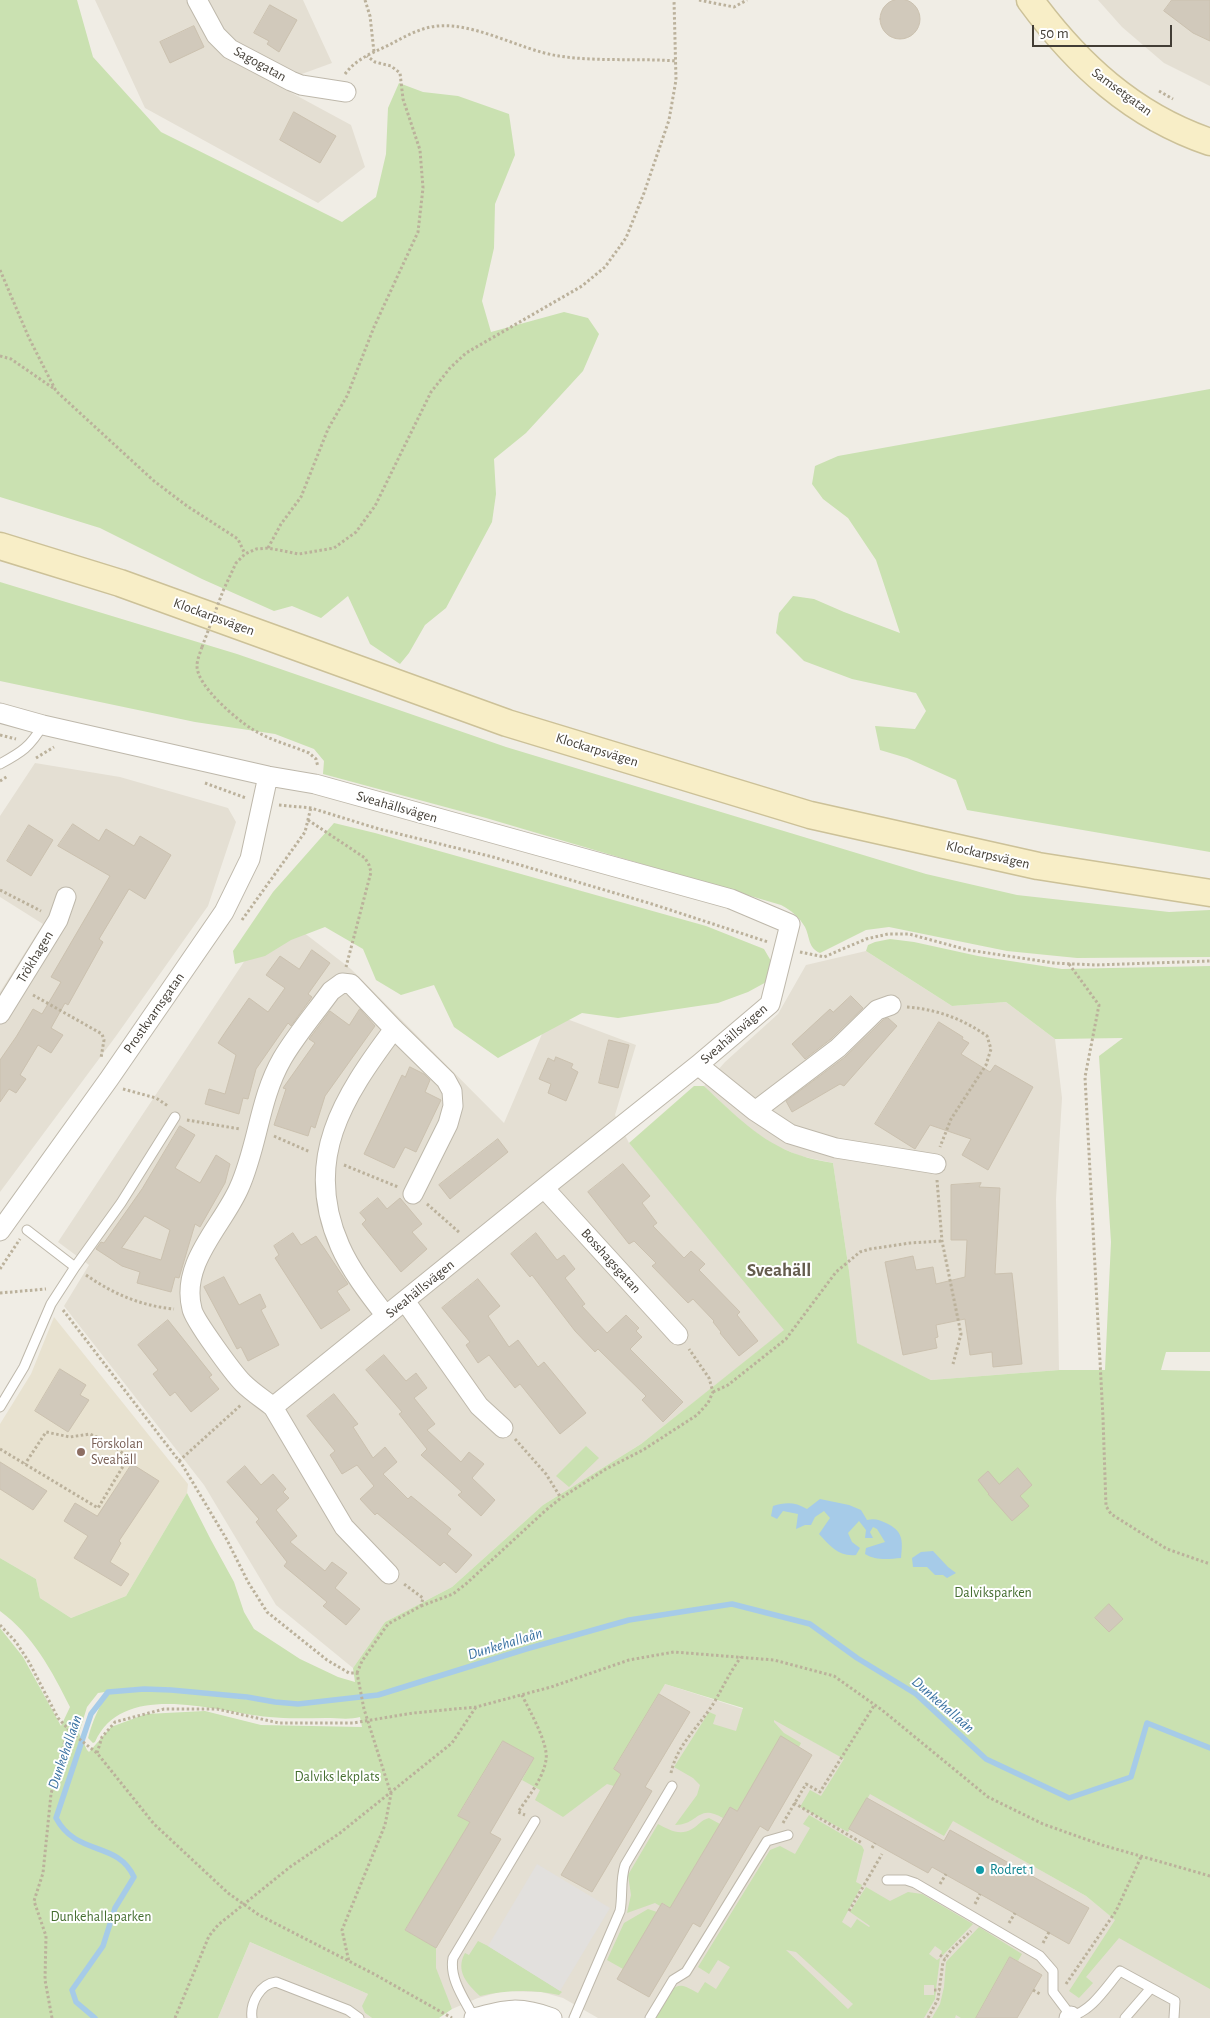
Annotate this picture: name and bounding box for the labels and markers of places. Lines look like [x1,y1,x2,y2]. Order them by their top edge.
place label: Förskolan Sveahäll [91,1436,143,1468]
marker: Förskolan Sveahäll [75,1446,87,1458]
place label: Rodret 1 [990,1862,1034,1878]
marker: Rodret 1 [974,1864,986,1876]

